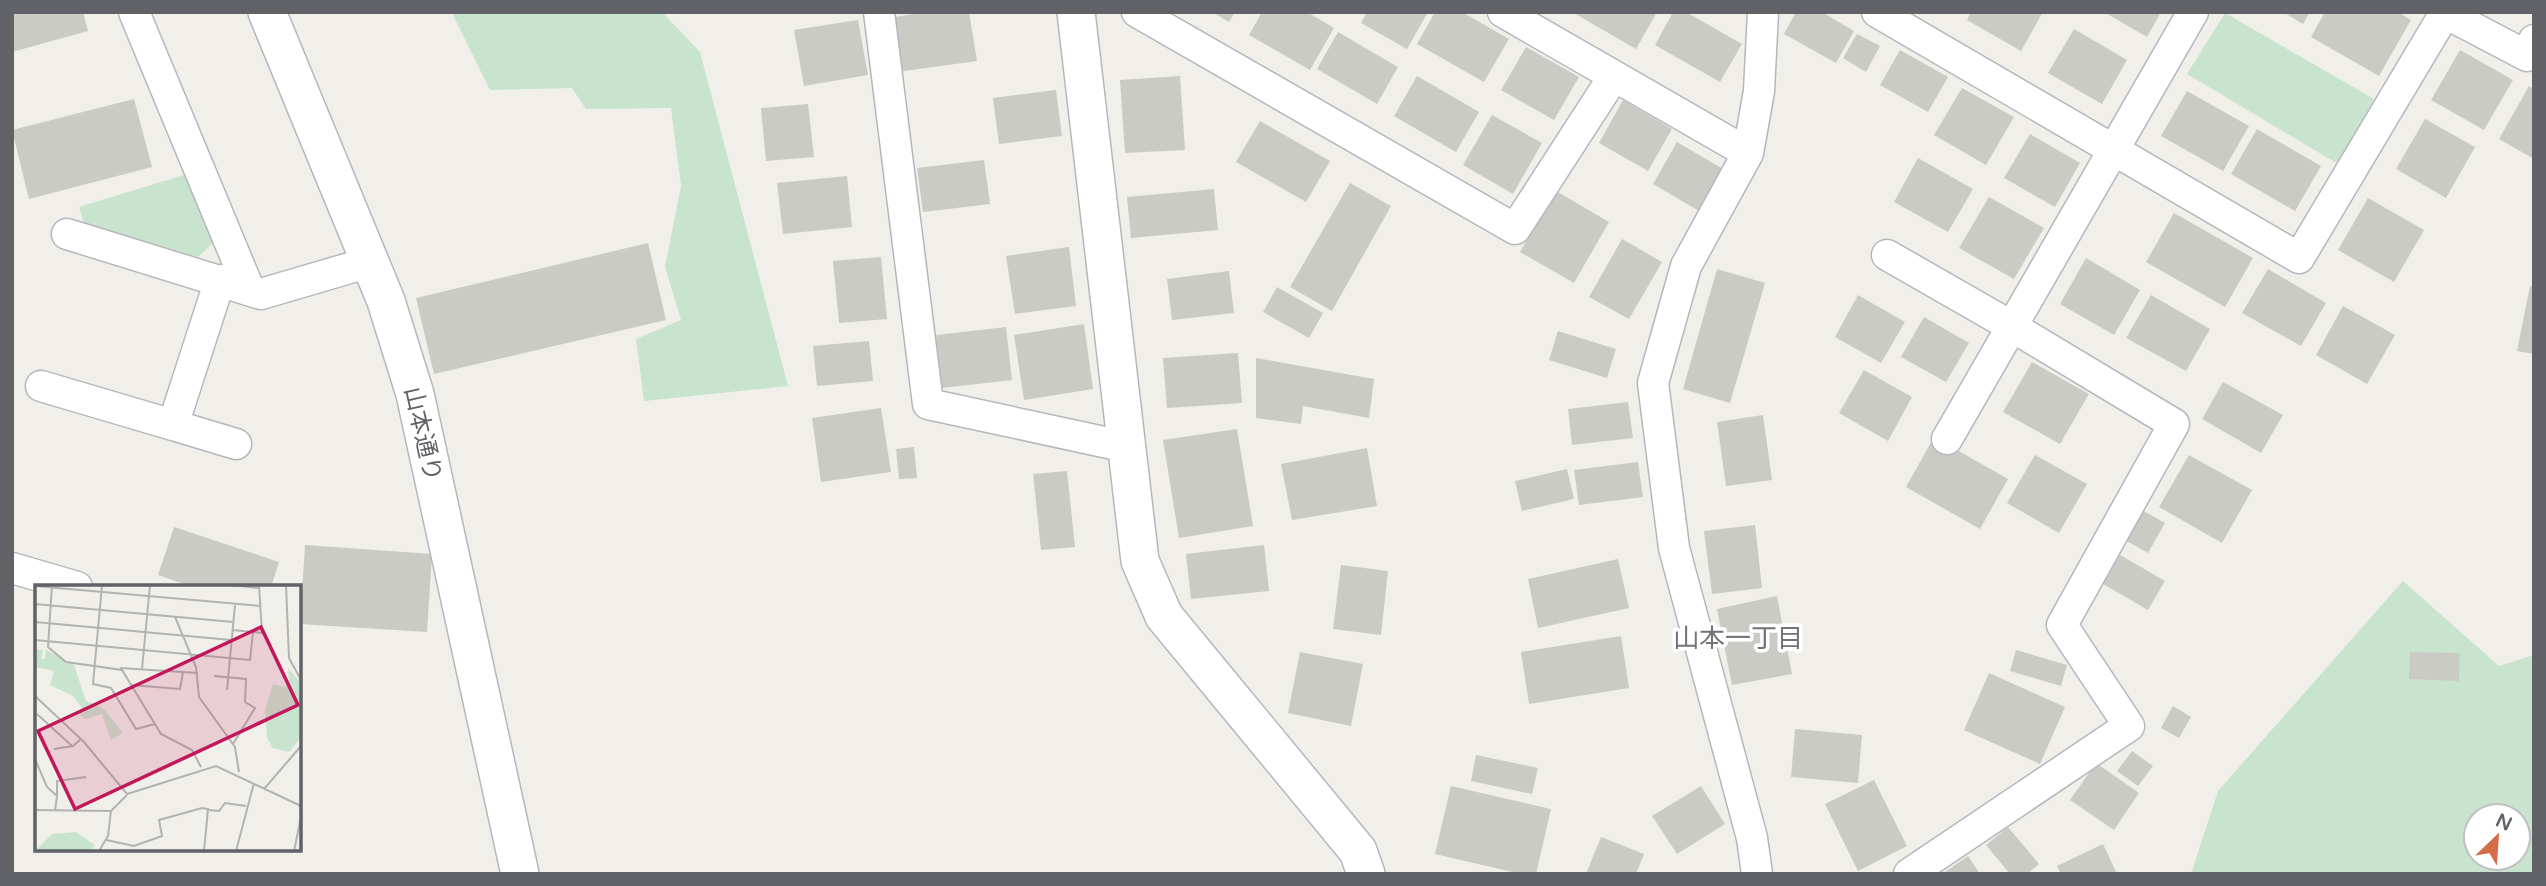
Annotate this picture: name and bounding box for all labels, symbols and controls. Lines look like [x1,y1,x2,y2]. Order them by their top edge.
street label: 山本通り [398,384,447,484]
inset map [35,585,301,851]
district label: 山本一丁目 [1673,623,1803,654]
north arrow [2462,802,2532,872]
text: N [2492,809,2515,836]

